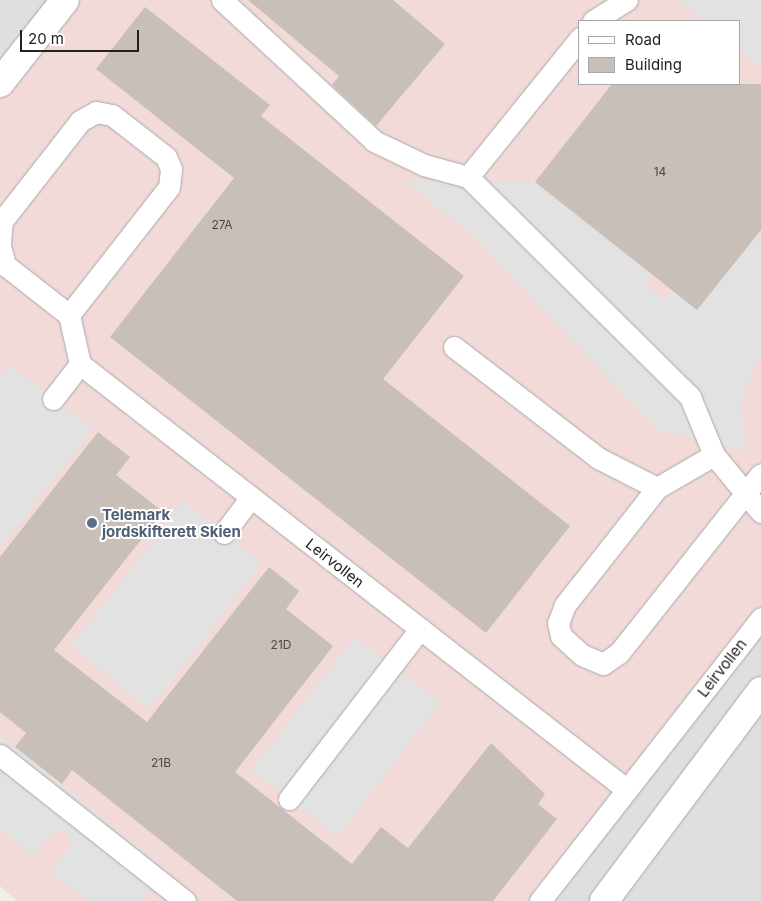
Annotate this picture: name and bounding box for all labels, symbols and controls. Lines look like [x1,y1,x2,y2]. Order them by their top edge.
scale bar [22,20,141,52]
legend [578,20,741,85]
text: 20 m [28,29,64,48]
text: Road [625,30,661,49]
text: Building [625,55,682,74]
house number: 14 [654,165,666,179]
house number: 27A [211,218,233,232]
place label: Telemark jordskifterett Skien [102,505,241,540]
marker: Telemark jordskifterett Skien [86,517,98,529]
street label: Leirvollen [302,535,368,591]
street label: Leirvollen [694,635,750,701]
house number: 21D [271,638,291,652]
house number: 21B [151,756,171,770]

